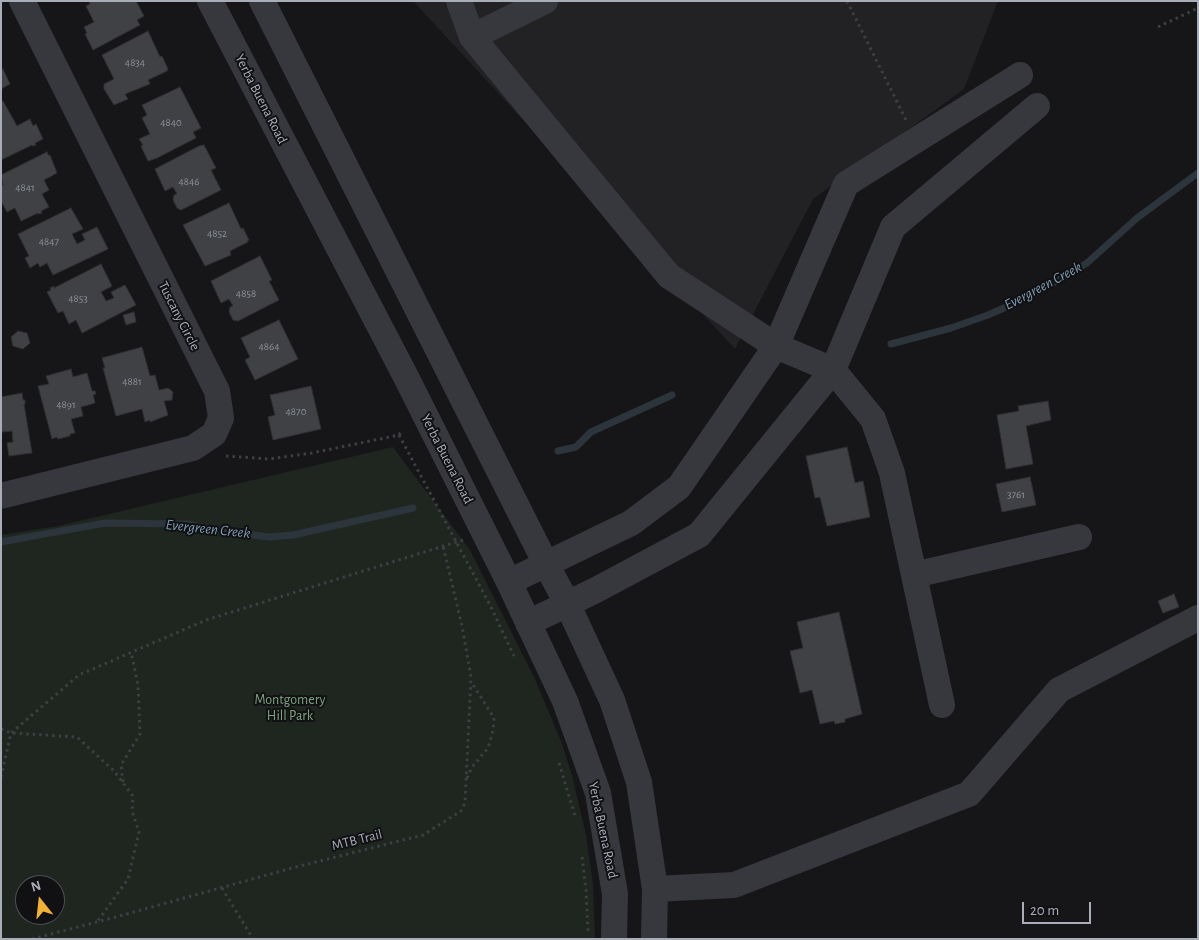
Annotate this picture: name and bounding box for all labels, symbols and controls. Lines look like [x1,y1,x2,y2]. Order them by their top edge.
street label: Yerba Buena Road [231,51,291,147]
house number: 4834 [125,56,145,70]
house number: 4840 [160,116,182,130]
house number: 4846 [179,175,199,189]
house number: 4841 [15,181,35,195]
house number: 4852 [207,227,227,241]
house number: 4847 [39,235,59,249]
water label: Evergreen Creek [1001,258,1085,314]
street label: Tuscany Circle [154,279,204,353]
house number: 4858 [236,287,256,301]
house number: 4853 [68,292,88,306]
house number: 4864 [259,340,279,354]
house number: 4881 [122,375,142,389]
house number: 4891 [56,398,76,412]
house number: 4870 [286,405,306,419]
street label: Yerba Buena Road [417,411,477,507]
house number: 3761 [1007,488,1025,502]
water label: Evergreen Creek [165,516,251,542]
park label: Montgomery Hill Park [255,692,325,724]
street label: Yerba Buena Road [585,780,621,880]
street label: MTB Trail [330,826,384,854]
north arrow [15,875,65,925]
text: N [30,878,43,895]
scale bar [1024,892,1093,924]
text: 20 m [1030,903,1059,918]

